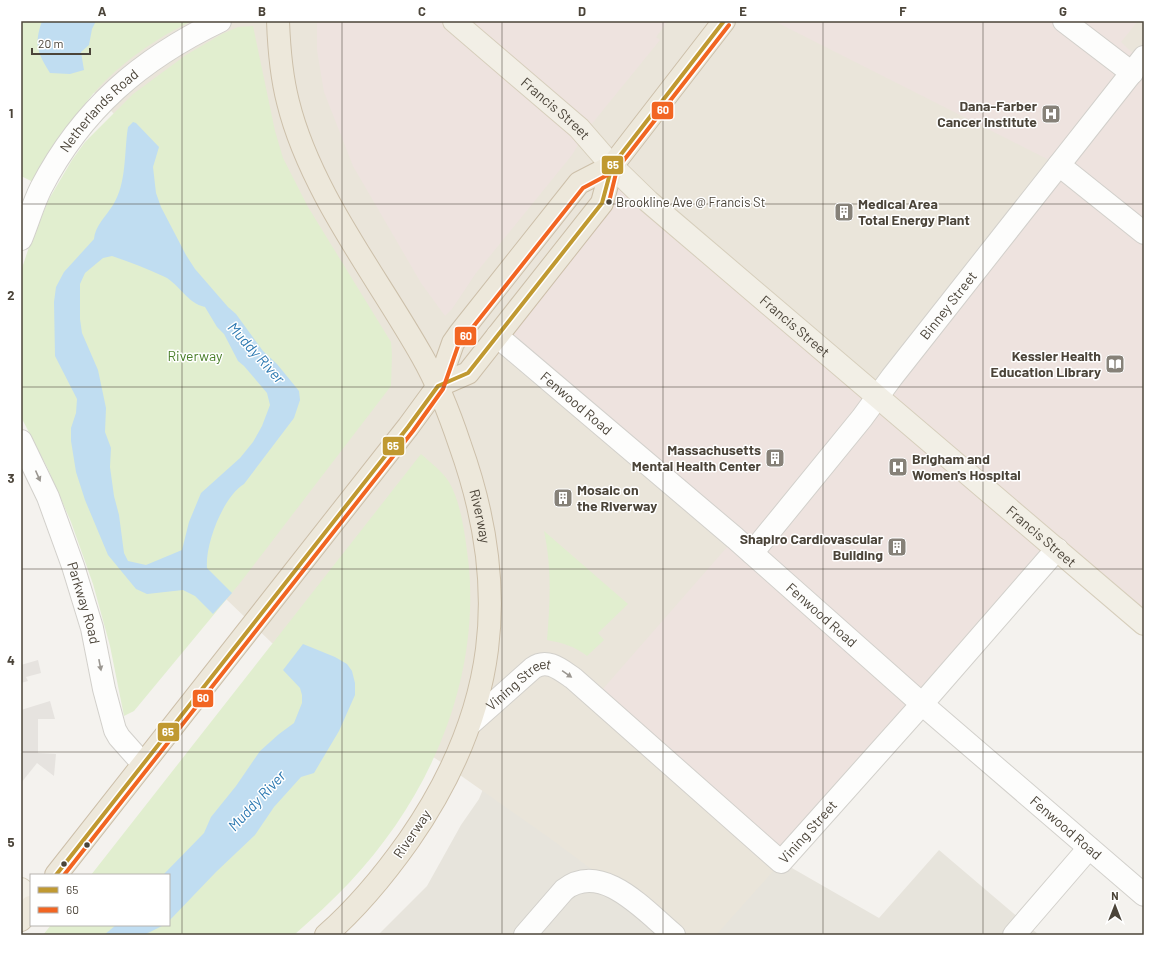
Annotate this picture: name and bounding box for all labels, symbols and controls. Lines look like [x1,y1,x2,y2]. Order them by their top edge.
text: A [98,3,107,19]
text: B [258,3,266,19]
text: C [418,3,426,19]
text: D [578,3,586,19]
text: E [739,3,747,19]
text: F [899,3,907,19]
text: G [1059,3,1067,19]
scale bar [32,30,90,56]
text: 20 m [38,36,64,50]
street label: Netherlands Road [56,65,141,155]
street label: Francis Street [518,73,594,143]
place label: Dana-Farber Cancer Institute [937,97,1038,130]
line badge: 60 [651,101,674,120]
text: 60 [657,103,669,116]
hospital icon: Dana-Farber Cancer Institute [1040,103,1062,125]
text: 1 [9,105,13,121]
line badge: 65 [601,155,624,175]
text: 65 [607,158,619,171]
place label: Brookline Ave @ Francis St [616,194,765,210]
place label: Medical Area Total Energy Plant [858,195,970,228]
marker: Brookline Ave @ Francis St [604,197,614,207]
building icon: Medical Area Total Energy Plant [833,201,855,223]
street label: Binney Street [916,268,980,343]
text: 2 [7,287,15,303]
street label: Francis Street [757,291,833,360]
water label: Muddy River [225,318,289,387]
line badge: 60 [454,326,477,346]
text: 60 [460,329,472,342]
park label: Riverway [168,347,223,364]
place label: Kessler Health Education Library [991,347,1101,380]
library icon: Kessler Health Education Library [1104,353,1126,375]
street label: Fenwood Road [537,368,616,438]
line badge: 65 [382,436,405,456]
text: 65 [387,439,399,452]
place label: Massachusetts Mental Health Center [632,441,762,474]
building icon: Massachusetts Mental Health Center [764,447,786,469]
place label: Brigham and Women's Hospital [912,450,1021,483]
hospital icon: Brigham and Women's Hospital [887,456,909,478]
text: 3 [7,470,15,486]
one-way arrow [35,470,41,481]
place label: Mosaic on the Riverway [577,481,657,514]
street label: Riverway [466,487,494,545]
building icon: Mosaic on the Riverway [552,487,574,509]
street label: Francis Street [1003,502,1080,570]
place label: Shapiro Cardiovascular Building [740,530,884,563]
building icon: Shapiro Cardiovascular Building [886,536,908,558]
street label: Parkway Road [64,560,104,645]
street label: Fenwood Road [783,579,861,650]
text: 4 [7,652,15,668]
street label: Vining Street [482,655,553,714]
one-way arrow [97,659,103,671]
one-way arrow [562,670,573,678]
line badge: 60 [192,689,214,708]
text: 60 [197,691,209,704]
line badge: 65 [157,722,180,742]
text: 65 [162,725,174,738]
water label: Muddy River [224,766,289,834]
street label: Fenwood Road [1027,792,1105,863]
street label: Vining Street [775,796,840,867]
street label: Riverway [389,806,434,861]
text: 5 [7,834,15,850]
unlabelled marker [82,840,92,850]
unlabelled marker [59,859,69,869]
legend [30,874,170,926]
text: 65 [66,882,78,896]
north arrow [1095,886,1135,926]
text: N [1111,889,1119,902]
text: 60 [66,902,79,916]

